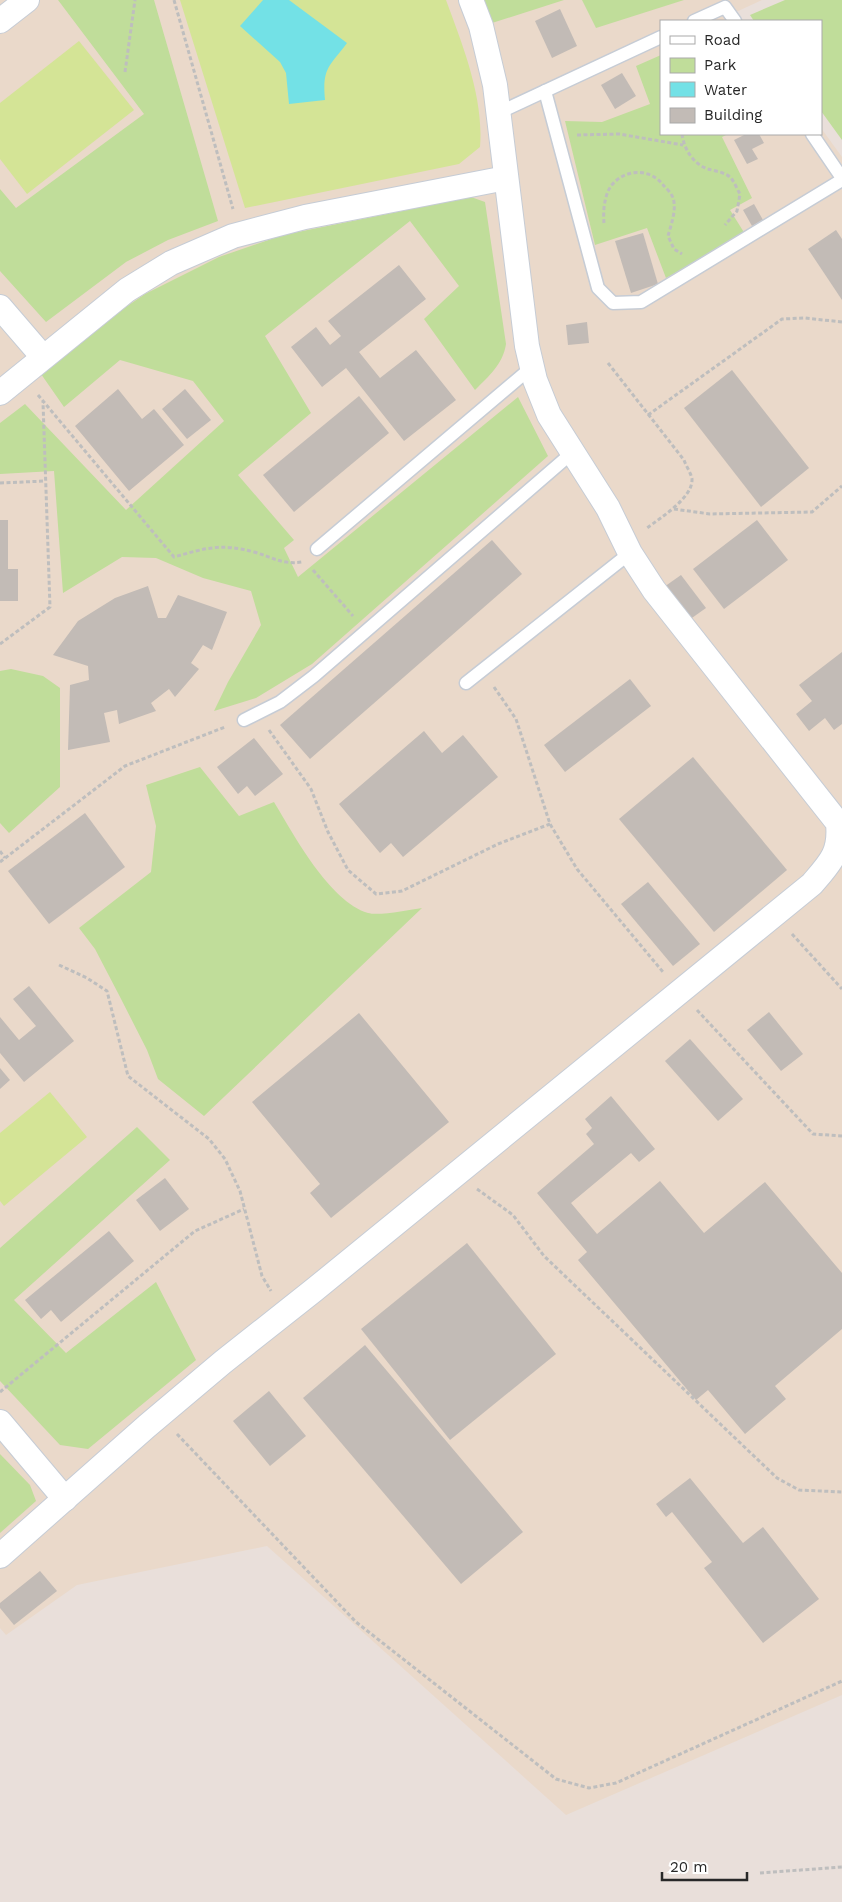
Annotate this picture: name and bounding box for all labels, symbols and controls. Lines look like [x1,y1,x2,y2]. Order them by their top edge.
legend [660,20,822,135]
text: Road [704,31,741,49]
text: Park [704,56,737,74]
text: Water [704,81,747,99]
text: Building [704,106,762,124]
scale bar [662,1850,747,1882]
text: 20 m [670,1858,708,1876]

